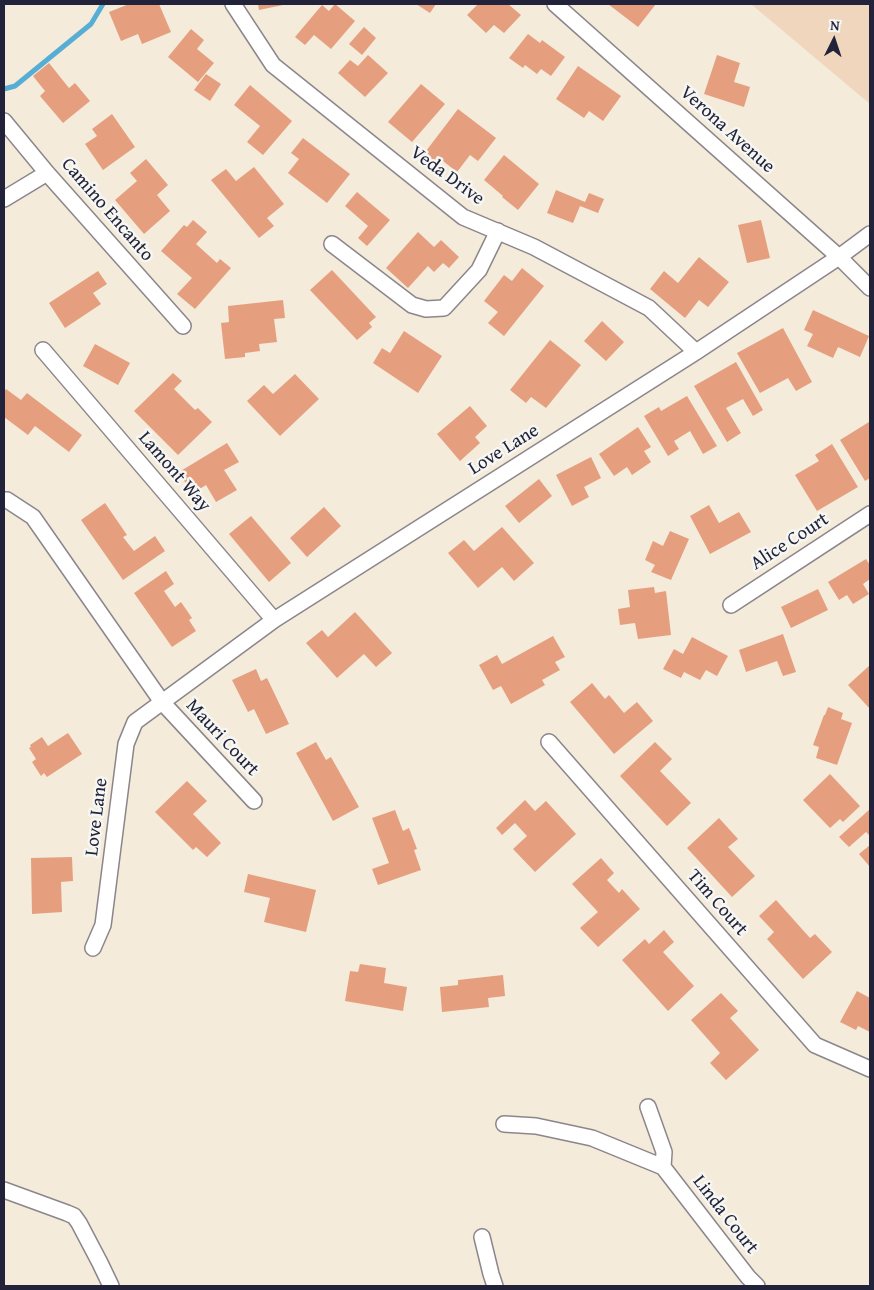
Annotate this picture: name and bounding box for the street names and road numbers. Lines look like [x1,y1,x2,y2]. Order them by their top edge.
street label: Verona Avenue [675,81,779,179]
street label: Veda Drive [405,141,489,211]
street label: Camino Encanto [56,154,158,266]
street label: Love Lane [465,420,543,480]
street label: Lamont Way [133,427,215,517]
street label: Alice Court [747,508,833,576]
street label: Mauri Court [181,695,263,781]
street label: Love Lane [81,777,113,857]
street label: Tim Court [682,865,752,941]
street label: Linda Court [687,1171,763,1259]

